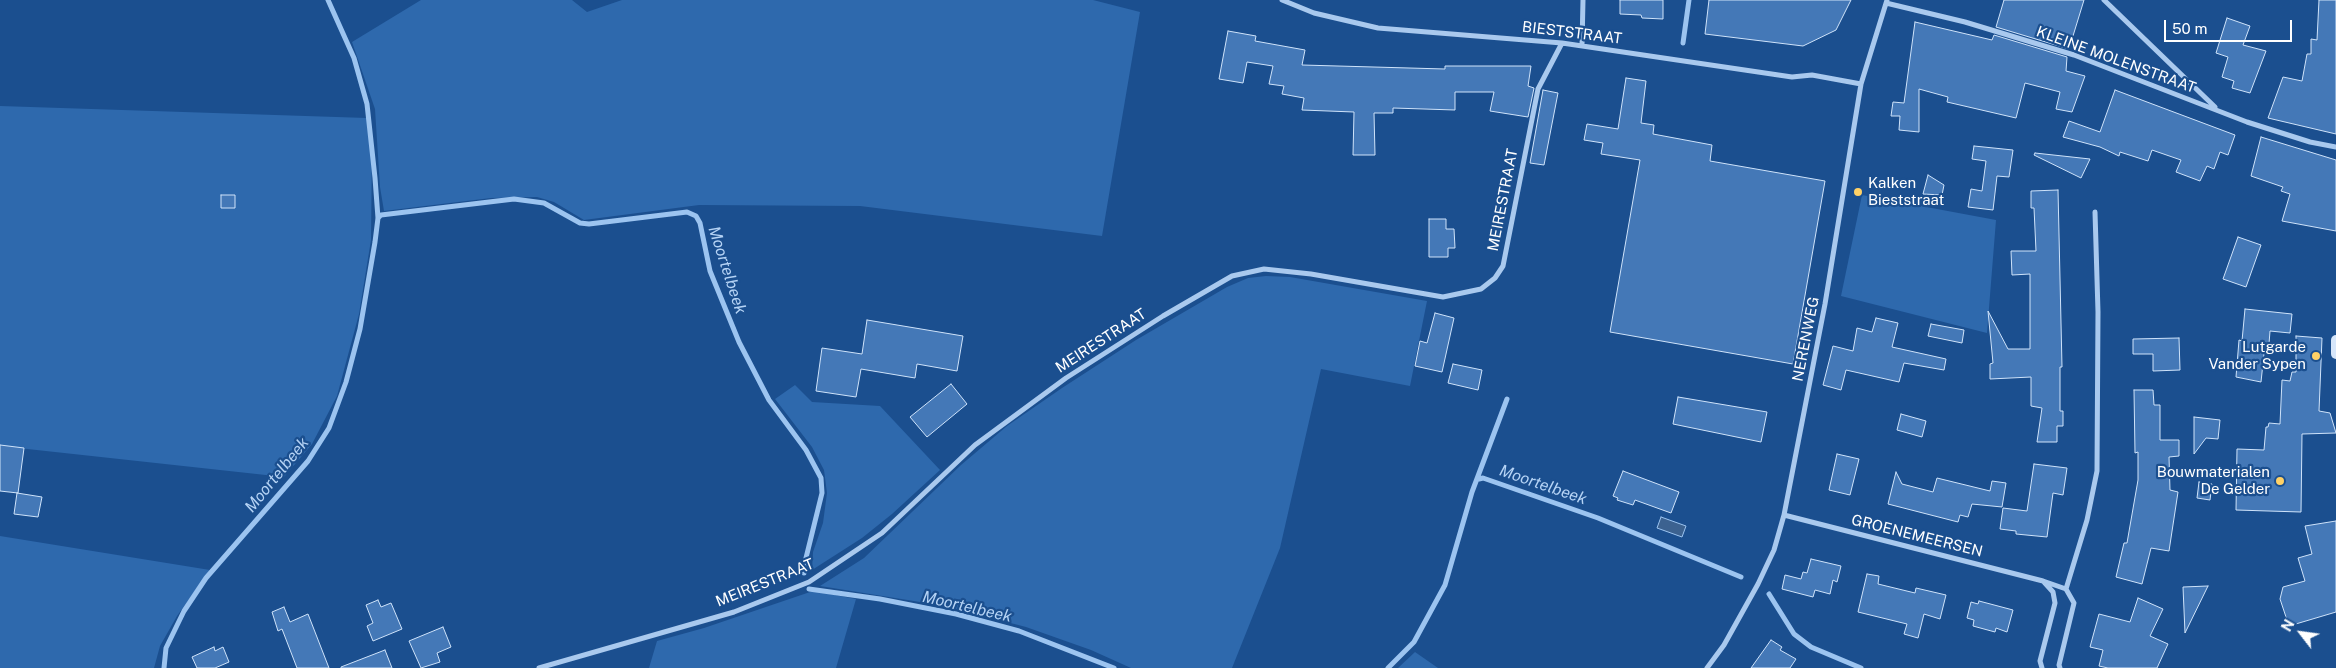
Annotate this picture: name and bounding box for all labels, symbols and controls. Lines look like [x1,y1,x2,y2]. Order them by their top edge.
scale bar [2166,10,2294,42]
street label: BIESTSTRAAT [1521,18,1623,48]
text: 50 m [2172,20,2207,37]
street label: KLEINE MOLENSTRAAT [2034,23,2198,97]
street label: MEIRESTRAAT [1484,147,1522,253]
place label: Kalken Bieststraat [1868,174,1944,209]
marker: Kalken Bieststraat [1852,186,1864,198]
water label: Moortelbeek [704,224,750,316]
street label: NERENWEG [1789,295,1823,383]
street label: MEIRESTRAAT [1052,305,1150,377]
place label: Lutgarde Vander Sypen [2208,338,2306,373]
marker: Lutgarde Vander Sypen [2310,350,2322,362]
water label: Moortelbeek [241,434,313,516]
water label: Moortelbeek [1497,461,1589,509]
place label: Bouwmaterialen De Gelder [2157,463,2270,498]
marker: Bouwmaterialen De Gelder [2274,475,2286,487]
street label: GROENEMEERSEN [1849,511,1985,561]
street label: MEIRESTRAAT [713,555,817,611]
water label: Moortelbeek [920,587,1014,627]
north arrow [2276,608,2326,658]
text: N [2278,617,2298,634]

